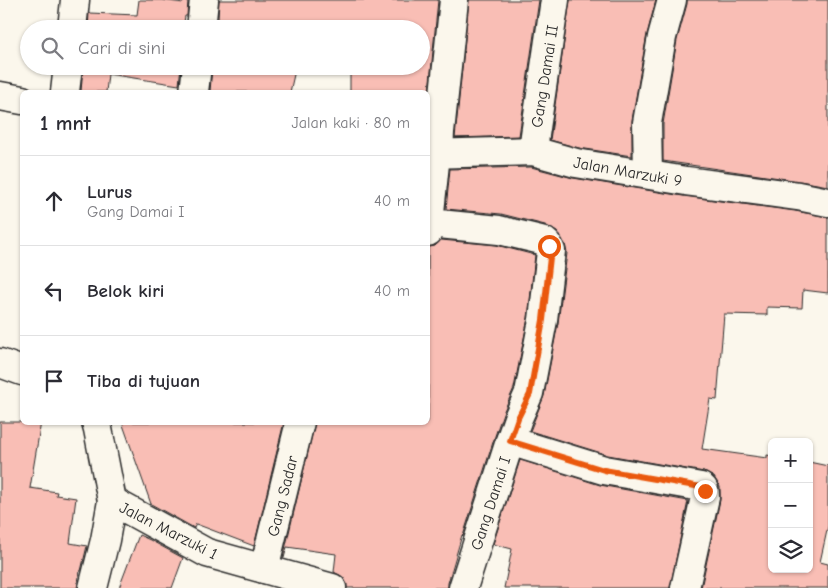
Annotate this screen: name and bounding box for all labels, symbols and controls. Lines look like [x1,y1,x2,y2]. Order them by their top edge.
search box [20,20,430,75]
street label: Gang Damai II [528,24,562,129]
icon: search [38,34,66,62]
text: Cari di sini [78,37,165,59]
text: 1 mnt [40,111,91,135]
text: Jalan kaki · 80 m [291,114,410,132]
street label: Jalan Marzuki 9 [572,154,683,190]
text: Lurus [87,181,132,203]
icon: ahead [40,187,68,215]
text: 40 m [374,192,410,210]
text: Gang Damai I [87,203,184,221]
route start [538,235,561,258]
icon: left [40,277,68,305]
text: Belok kiri [87,280,164,302]
text: 40 m [374,282,410,300]
icon: arrive [40,367,68,395]
text: Tiba di tujuan [87,370,200,392]
map controls [768,438,813,573]
button: + [768,438,813,483]
street label: Gang Sadar [264,453,302,538]
street label: Gang Damai I [467,454,515,552]
route end [694,480,717,503]
button: − [768,483,813,528]
street label: Jalan Marzuki 1 [116,498,221,563]
button: layers [768,528,813,573]

